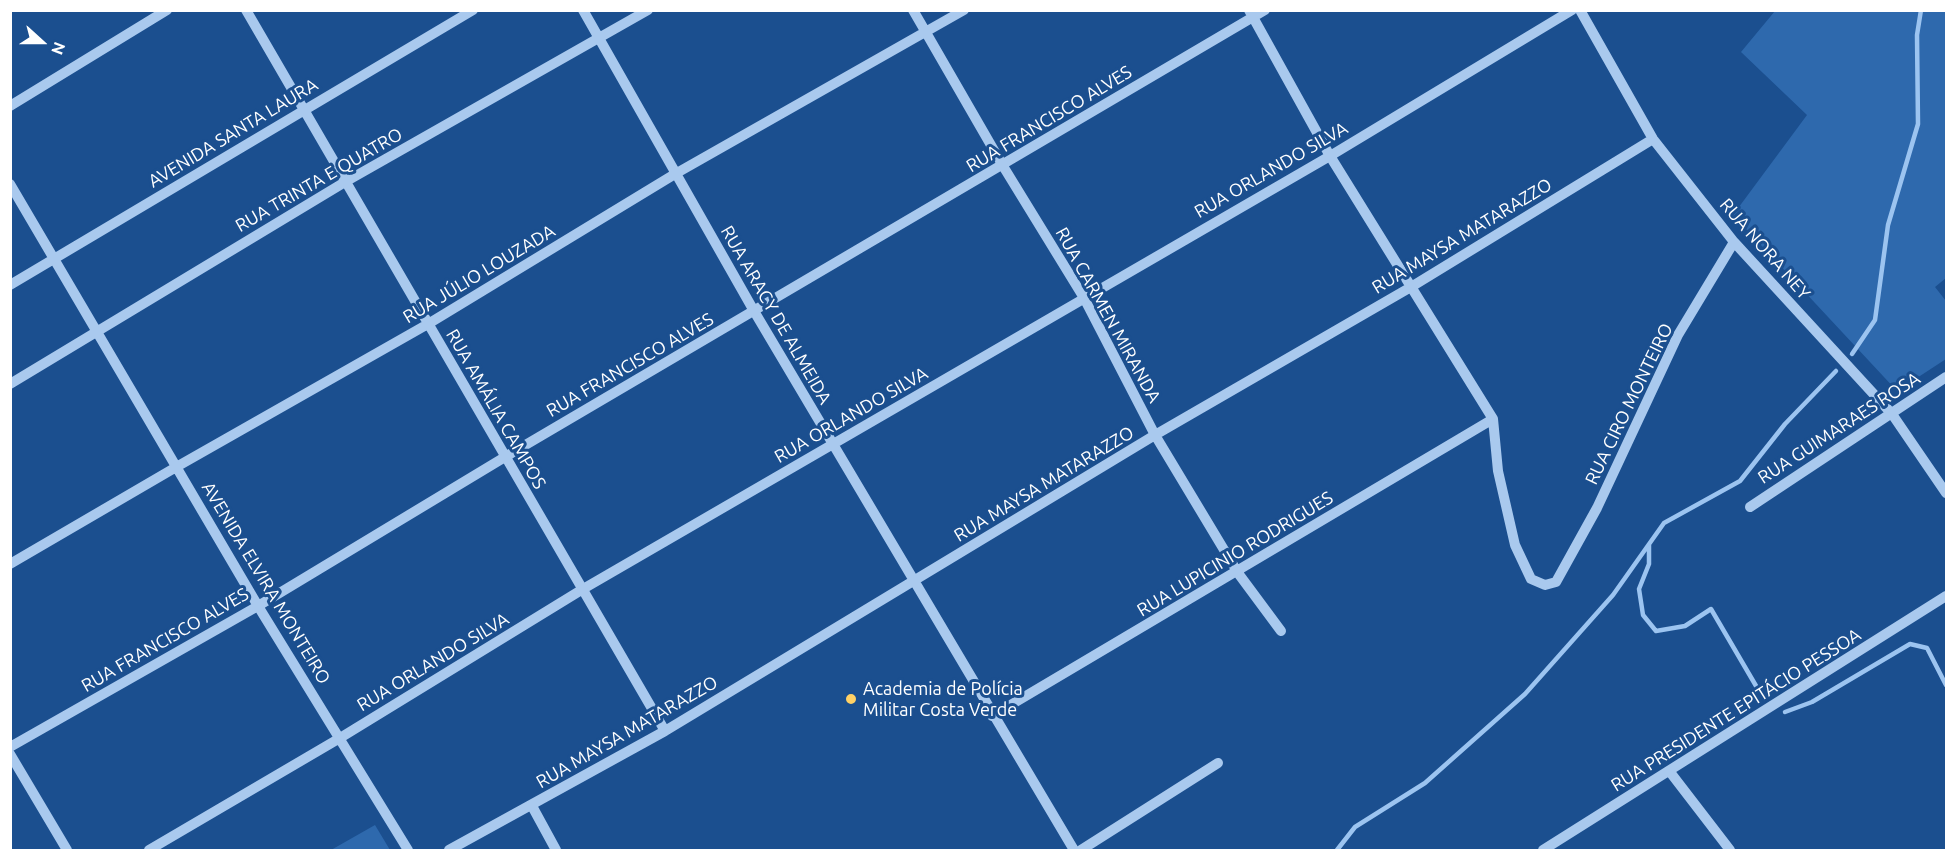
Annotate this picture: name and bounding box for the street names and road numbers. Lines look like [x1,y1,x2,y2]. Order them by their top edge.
street label: RUA FRANCISCO ALVES [962,61,1136,177]
street label: AVENIDA SANTA LAURA [144,74,322,192]
street label: RUA ORLANDO SILVA [1191,117,1351,223]
street label: RUA TRINTA E QUATRO [232,123,406,237]
street label: RUA MAYSA MATARAZZO [1368,174,1556,298]
street label: RUA NORA NEY [1715,194,1815,304]
street label: RUA JÚLIO LOUZADA [399,220,559,328]
street label: RUA ARACY DE ALMEIDA [716,222,836,408]
street label: RUA CARMEN MIRANDA [1051,224,1165,406]
street label: RUA FRANCISCO ALVES [543,308,717,422]
street label: RUA CIRO MONTEIRO [1581,320,1677,488]
street label: RUA AMÁLIA CAMPOS [441,325,551,493]
street label: RUA ORLANDO SILVA [771,362,931,468]
street label: RUA GUIMARAES ROSA [1754,368,1924,488]
street label: RUA MAYSA MATARAZZO [950,422,1138,546]
street label: AVENIDA ELVIRA MONTEIRO [197,478,335,688]
street label: RUA LUPICINIO RODRIGUES [1133,487,1337,621]
street label: RUA FRANCISCO ALVES [78,583,252,697]
street label: RUA ORLANDO SILVA [353,608,513,716]
street label: RUA PRESIDENTE EPITÁCIO PESSOA [1607,624,1865,796]
street label: RUA MAYSA MATARAZZO [532,671,722,793]

